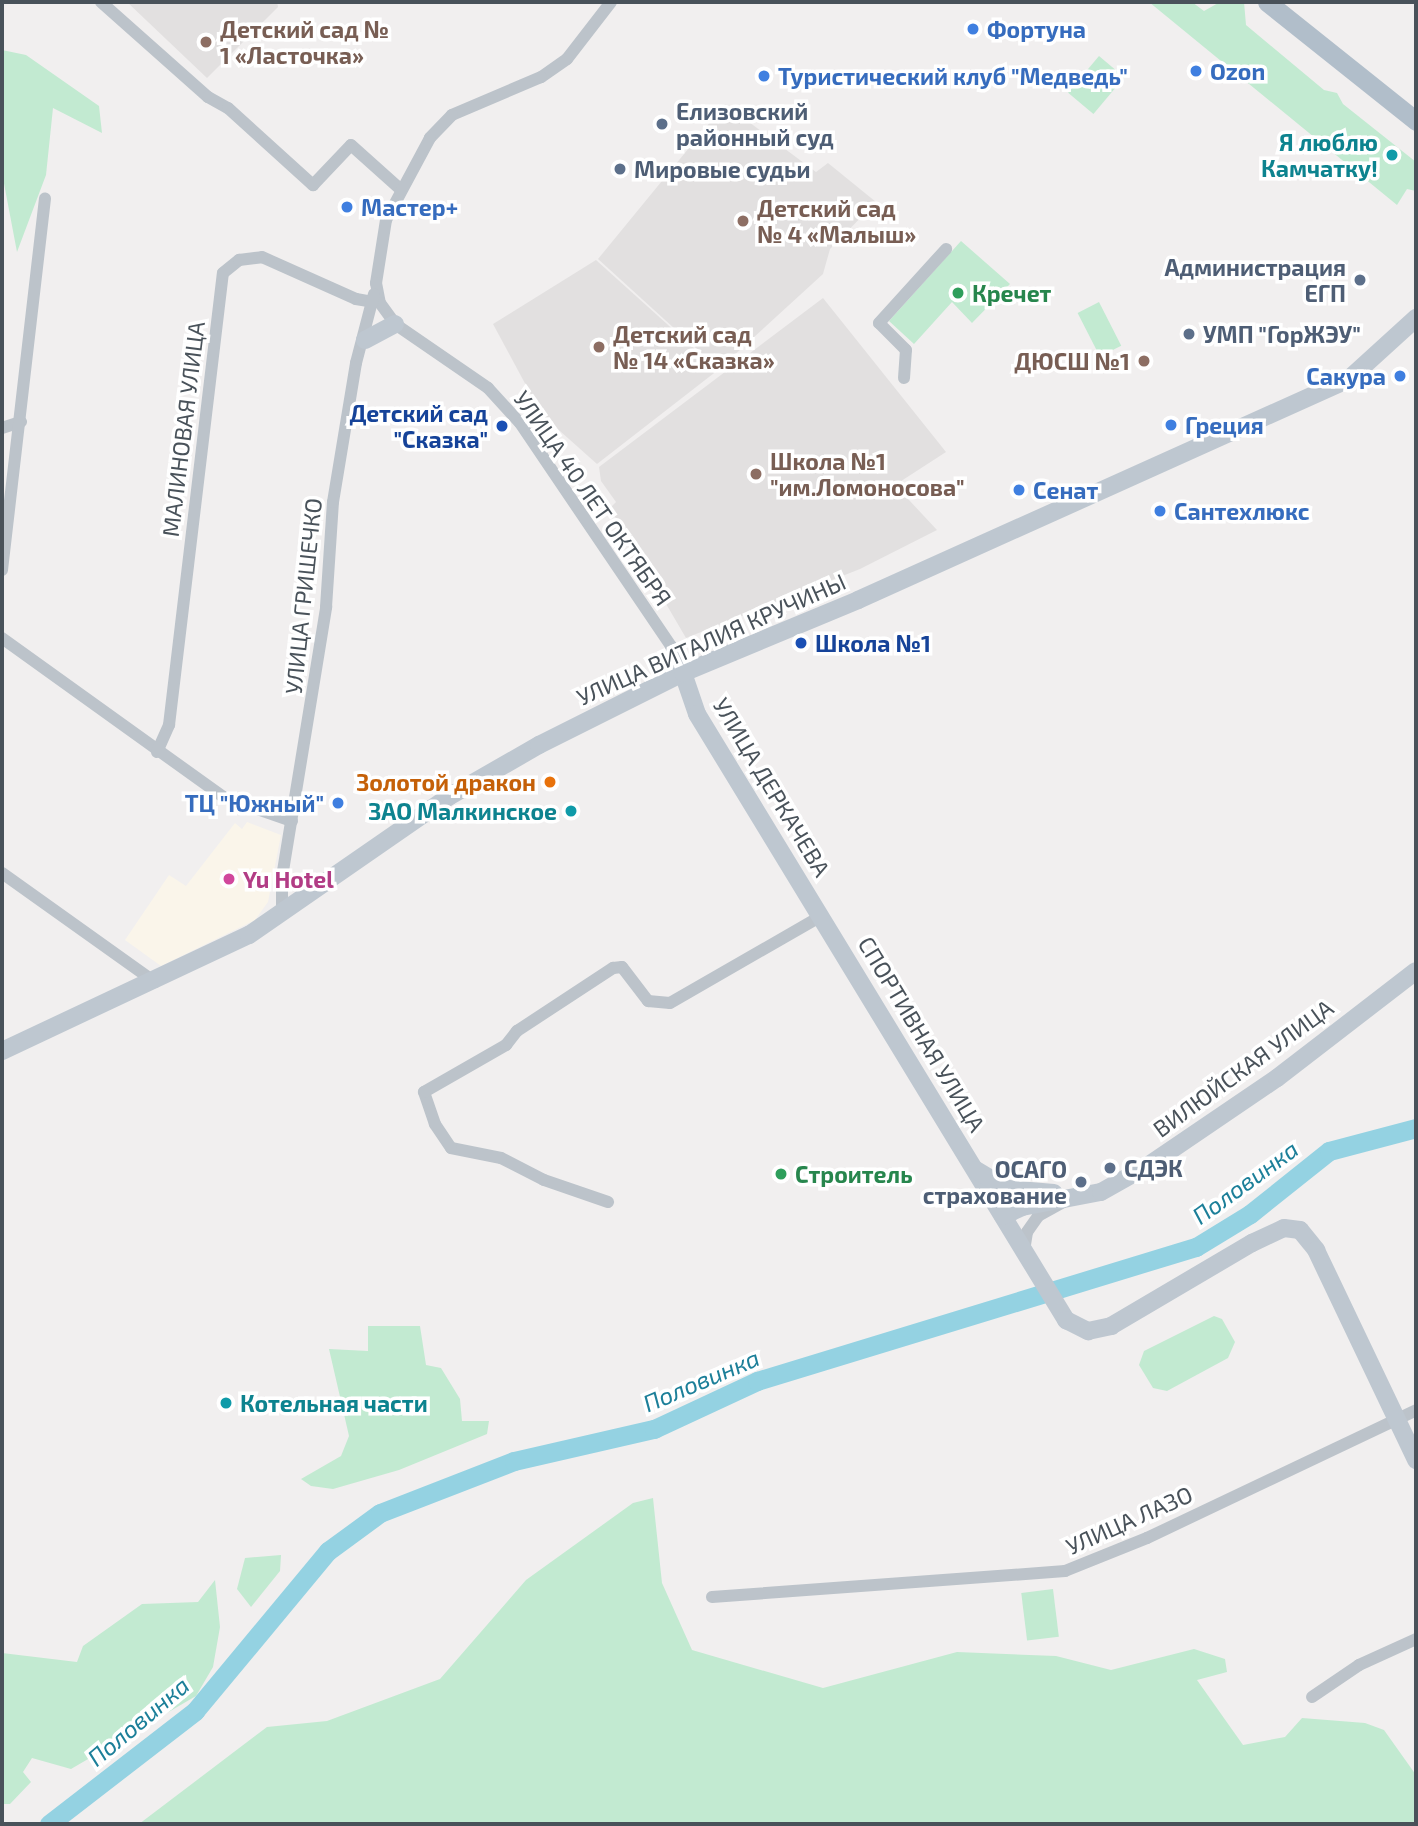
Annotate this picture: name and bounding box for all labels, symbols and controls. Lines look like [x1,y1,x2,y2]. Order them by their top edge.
place label: Детский сад № 1 «Ласточка» [220,15,389,69]
place label: Фортуна [987,15,1086,43]
marker: Фортуна [965,21,981,37]
marker: Детский сад № 1 «Ласточка» [198,34,214,50]
place label: Ozon [1210,57,1265,85]
place label: Туристический клуб "Медведь" [778,62,1128,90]
marker: Ozon [1188,63,1204,79]
marker: Туристический клуб "Медведь" [756,68,772,84]
place label: Елизовский районный суд [676,97,834,151]
marker: Елизовский районный суд [654,116,670,132]
place label: Я люблю Камчатку! [1261,128,1378,182]
marker: Я люблю Камчатку! [1384,147,1400,163]
place label: Мировые судьи [634,155,810,183]
marker: Мировые судьи [612,161,628,177]
place label: Мастер+ [361,193,458,221]
place label: Детский сад № 4 «Малыш» [757,194,916,248]
marker: Мастер+ [339,199,355,215]
marker: Детский сад № 4 «Малыш» [735,213,751,229]
place label: Администрация ЕГП [1164,253,1346,307]
marker: Администрация ЕГП [1352,272,1368,288]
place label: Кречет [972,279,1051,307]
marker: Кречет [950,285,966,301]
street label: МАЛИНОВАЯ УЛИЦА [156,320,210,538]
place label: Детский сад № 14 «Сказка» [613,320,775,374]
place label: УМП "ГорЖЭУ" [1203,320,1361,348]
marker: УМП "ГорЖЭУ" [1181,326,1197,342]
marker: Детский сад № 14 «Сказка» [591,339,607,355]
place label: ДЮСШ №1 [1014,347,1130,375]
marker: ДЮСШ №1 [1136,353,1152,369]
place label: Сакура [1306,362,1386,390]
marker: Сакура [1392,368,1408,384]
street label: УЛИЦА 40 ЛЕТ ОКТЯБРЯ [508,385,678,611]
place label: Детский сад "Сказка" [349,399,488,453]
place label: Греция [1185,411,1264,439]
marker: Греция [1163,417,1179,433]
marker: Детский сад "Сказка" [494,418,510,434]
place label: Школа №1 "им.Ломоносова" [770,447,964,501]
marker: Школа №1 "им.Ломоносова" [748,466,764,482]
place label: Сенат [1033,476,1098,504]
marker: Сенат [1011,482,1027,498]
street label: УЛИЦА ГРИШЕЧКО [279,497,327,695]
place label: Сантехлюкс [1174,497,1310,525]
marker: Сантехлюкс [1152,503,1168,519]
street label: УЛИЦА ВИТАЛИЯ КРУЧИНЫ [572,567,850,711]
place label: Школа №1 [815,629,931,657]
marker: Школа №1 [793,635,809,651]
street label: УЛИЦА ДЕРКАЧЕВА [708,693,836,881]
place label: Золотой дракон [356,768,536,796]
marker: Золотой дракон [542,774,558,790]
place label: ТЦ "Южный" [184,789,324,817]
marker: ТЦ "Южный" [330,795,346,811]
place label: ЗАО Малкинское [368,797,557,825]
marker: ЗАО Малкинское [563,803,579,819]
place label: Yu Hotel [243,865,334,893]
marker: Yu Hotel [221,871,237,887]
street label: СПОРТИВНАЯ УЛИЦА [853,931,991,1137]
street label: ВИЛЮЙСКАЯ УЛИЦА [1148,993,1338,1143]
water label: Половинка [1186,1134,1304,1230]
place label: СДЭК [1124,1154,1183,1182]
place label: ОСАГО страхование [923,1155,1067,1209]
place label: Строитель [795,1160,913,1188]
marker: СДЭК [1102,1160,1118,1176]
marker: Строитель [773,1166,789,1182]
marker: ОСАГО страхование [1073,1174,1089,1190]
water label: Половинка [638,1343,764,1417]
place label: Котельная части [240,1389,428,1417]
marker: Котельная части [218,1395,234,1411]
street label: УЛИЦА ЛАЗО [1062,1480,1196,1560]
water label: Половинка [81,1670,195,1772]

